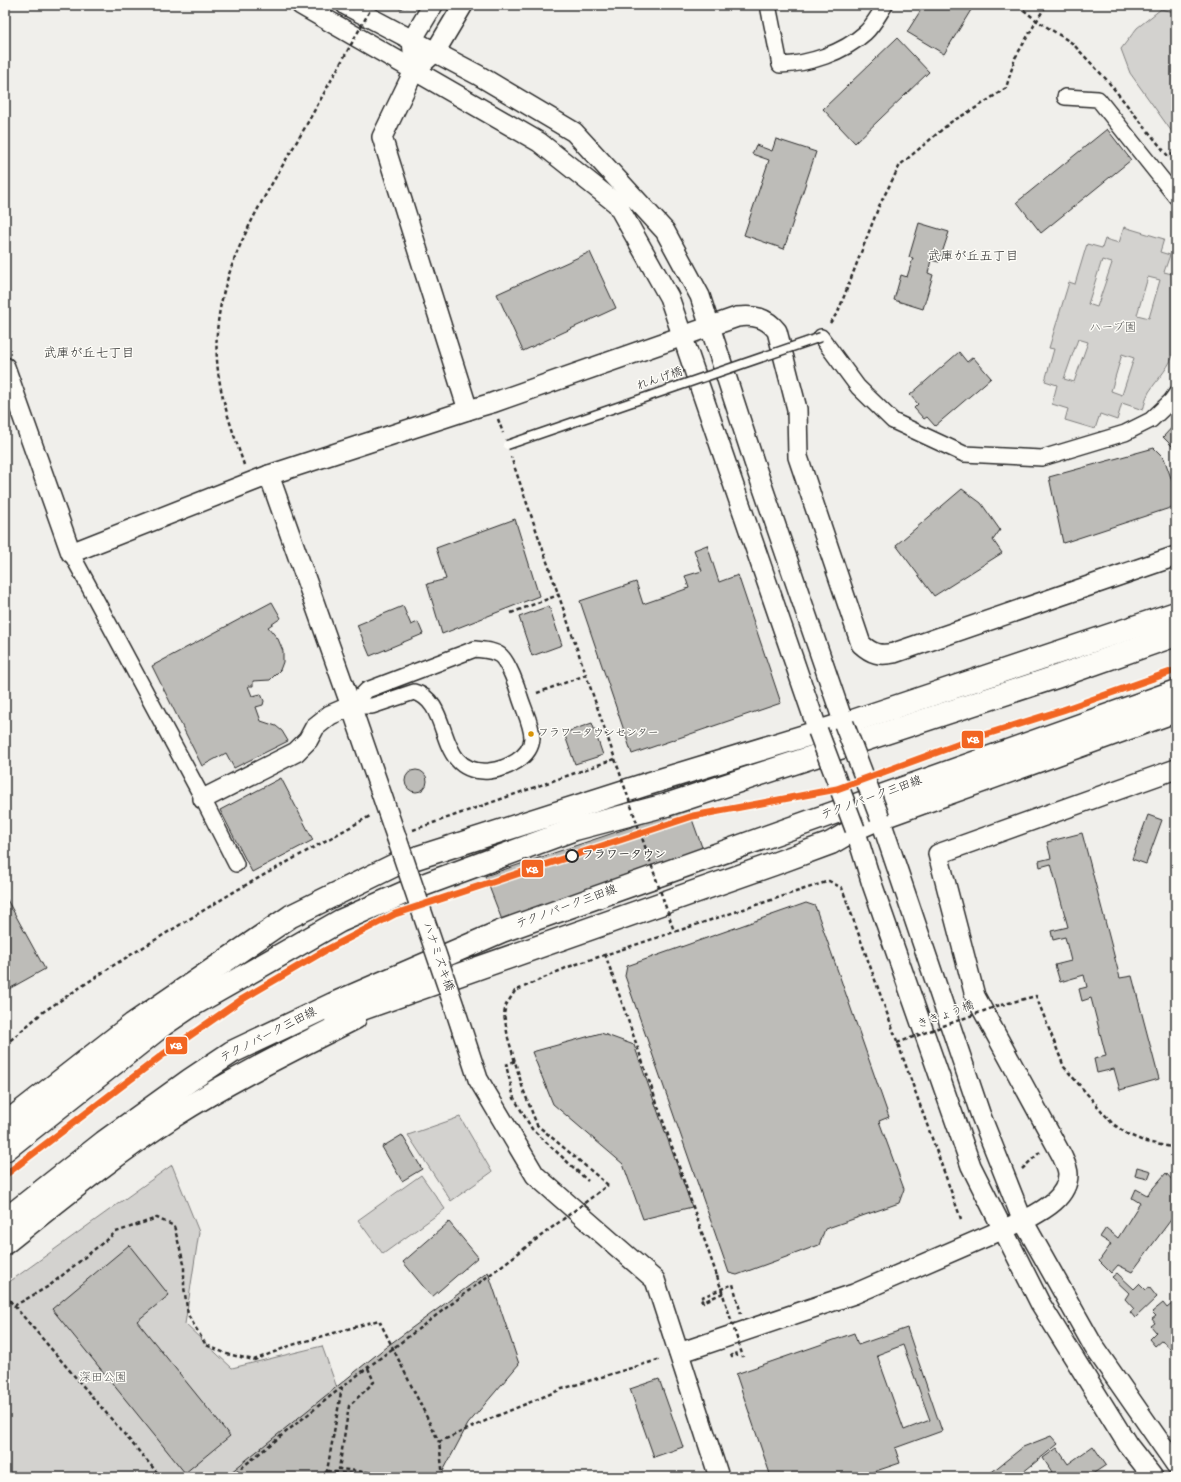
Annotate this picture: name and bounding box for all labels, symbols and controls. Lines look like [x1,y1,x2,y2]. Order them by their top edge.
district label: 武庫が丘五丁目 [927,248,1019,265]
park label: ハーブ園 [1089,321,1137,336]
district label: 武庫が丘七丁目 [43,345,135,362]
street label: れんげ橋 [635,365,685,394]
place label: フラワータウンセンター [538,728,659,740]
marker: フラワータウンセンター [526,729,536,739]
line badge: KB [961,730,984,749]
text: KB [966,735,980,747]
street label: テクノパーク三田線 [819,773,924,824]
marker: フラワータウン [565,849,579,863]
place label: フラワータウン [582,849,666,863]
line badge: KB [521,859,544,878]
text: KB [525,865,539,877]
street label: テクノパーク三田線 [514,882,619,933]
street label: ハナミズキ橋 [419,920,456,994]
street label: ききょう橋 [915,998,977,1033]
street label: テクノパーク三田線 [218,1005,320,1066]
line badge: KB [165,1036,188,1055]
text: KB [169,1041,183,1053]
park label: 深田公園 [79,1371,127,1386]

